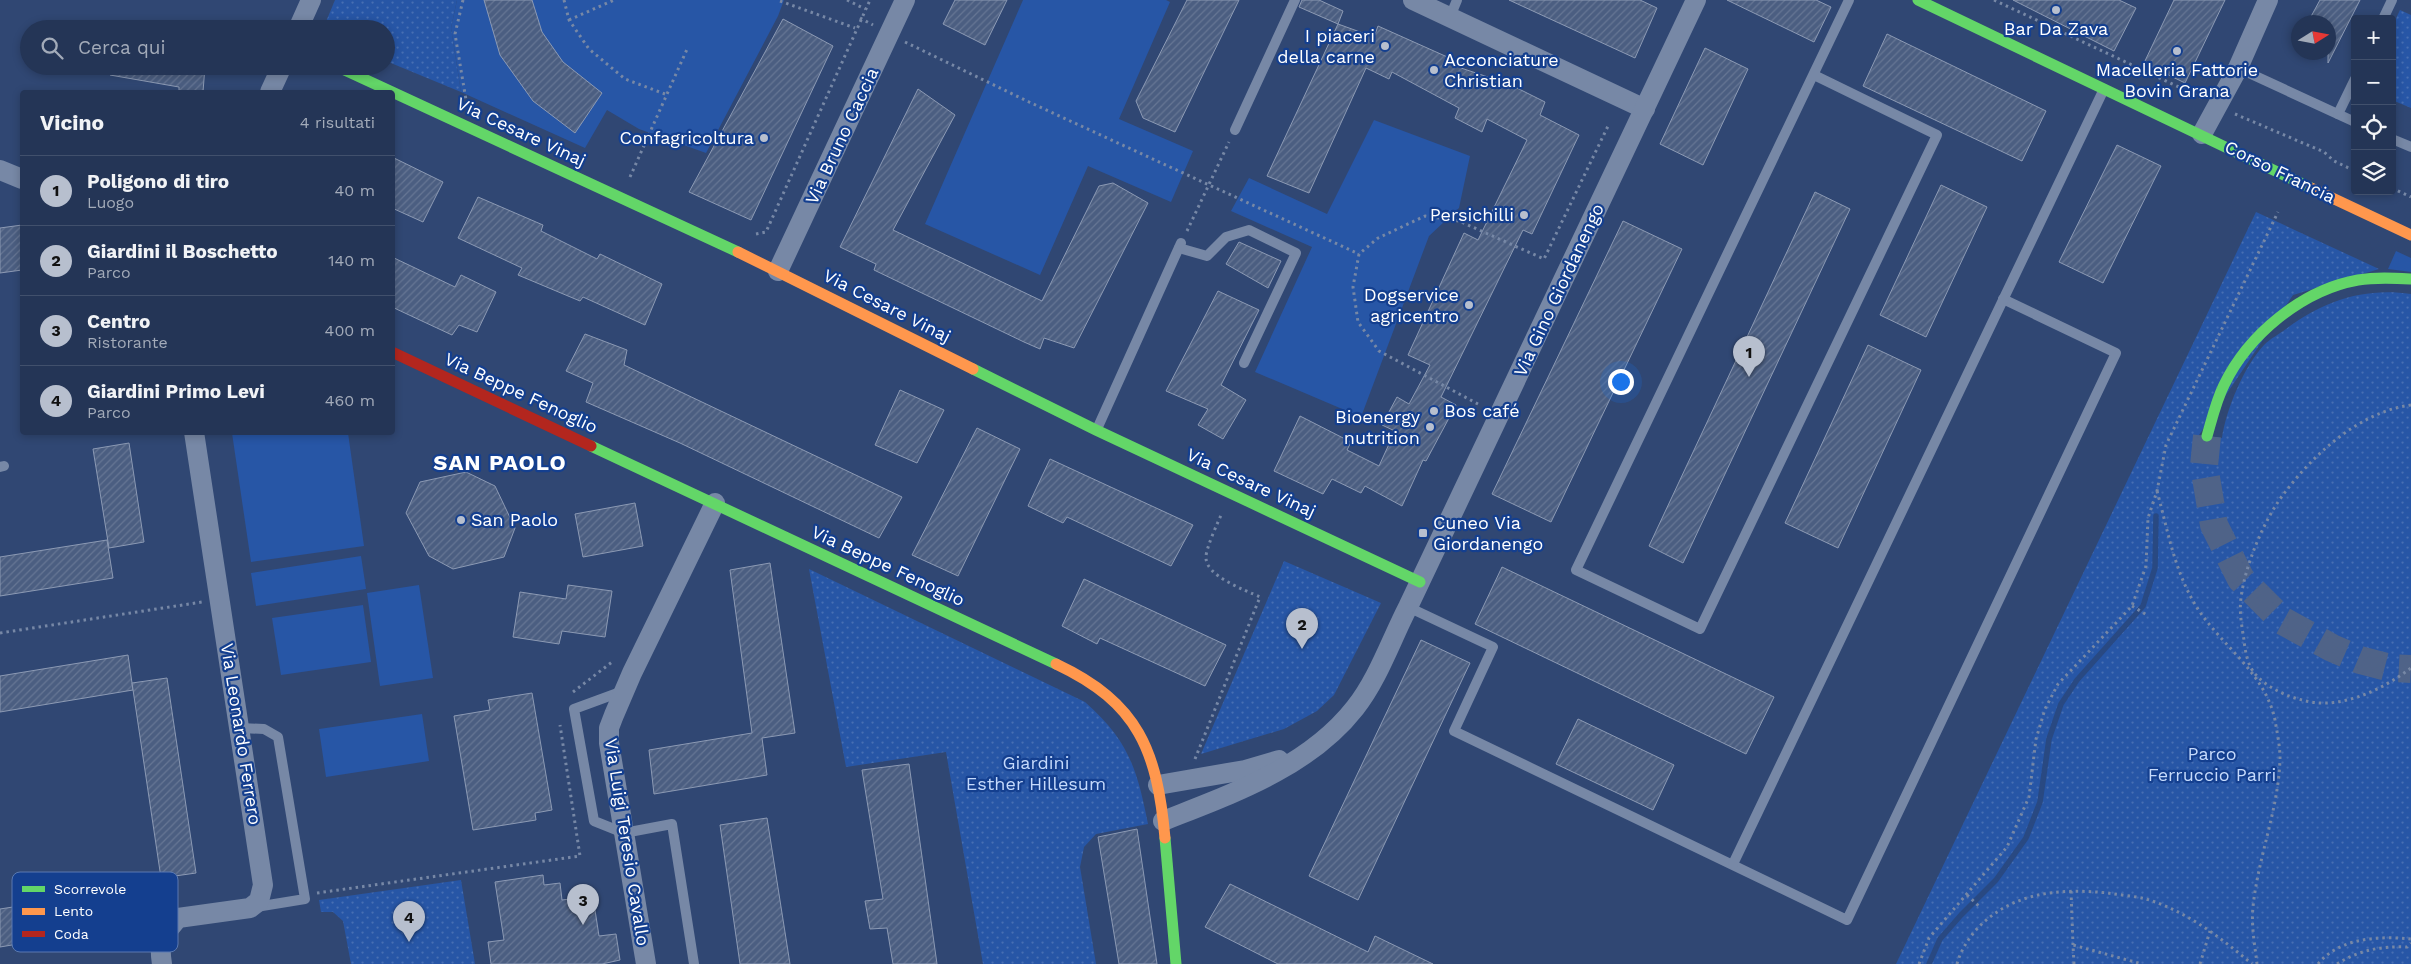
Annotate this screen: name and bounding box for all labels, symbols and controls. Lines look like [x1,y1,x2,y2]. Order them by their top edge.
marker: Bar Da Zava [2050,4,2062,16]
north arrow [2291,15,2336,60]
map controls [2351,15,2396,195]
button: + [2351,15,2396,60]
place label: Bar Da Zava [2004,18,2108,39]
search box [20,20,395,75]
place label: I piaceri della carne [1277,25,1375,67]
icon: search [38,34,66,62]
text: Cerca qui [78,36,166,59]
marker: I piaceri della carne [1379,40,1391,52]
marker: Macelleria Fattorie Bovin Grana [2171,45,2183,57]
place label: Acconciature Christian [1444,49,1559,91]
place label: Macelleria Fattorie Bovin Grana [2096,59,2258,101]
button: − [2351,60,2396,105]
street label: Via Bruno Caccia [801,64,882,207]
marker: Acconciature Christian [1428,64,1440,76]
street label: Via Cesare Vinaj [453,92,589,171]
button: locate [2351,105,2396,150]
text: Vicino [40,110,104,135]
text: 4 risultati [300,113,375,132]
place label: Confagricoltura [619,127,754,148]
marker: Confagricoltura [758,132,770,144]
street label: Corso Francia [2222,136,2339,207]
button: layers [2351,150,2396,195]
text: Poligono di tiro [87,170,229,193]
text: 1 [53,181,59,200]
text: 40 m [335,181,375,200]
text: Luogo [87,193,134,212]
street label: Via Gino Giordanengo [1509,200,1608,380]
place label: Persichilli [1430,204,1514,225]
marker: Persichilli [1518,209,1530,221]
text: Giardini il Boschetto [87,240,278,263]
text: 2 [51,251,61,270]
text: 140 m [328,251,375,270]
text: Parco [87,263,131,282]
street label: Via Cesare Vinaj [820,264,955,347]
place label: Dogservice agricentro [1364,284,1459,326]
marker: Dogservice agricentro [1463,299,1475,311]
text: Centro [87,310,150,333]
text: 3 [51,321,61,340]
text: 400 m [325,321,375,340]
text: Ristorante [87,333,168,352]
pin: 1 [1733,336,1765,377]
street label: Via Beppe Fenoglio [441,348,601,437]
your location [1608,369,1634,395]
text: Giardini Primo Levi [87,380,265,403]
text: 4 [51,391,61,410]
text: 460 m [325,391,375,410]
place label: Bos café [1444,400,1520,421]
text: Parco [87,403,131,422]
marker: Bos café [1428,405,1440,417]
place label: Bioenergy nutrition [1335,406,1421,448]
marker: Bioenergy nutrition [1424,421,1436,433]
street label: Via Cesare Vinaj [1183,443,1319,522]
district label: SAN PAOLO [433,450,567,475]
place label: San Paolo [471,509,558,530]
place label: Cuneo Via Giordanengo [1433,512,1543,554]
marker: San Paolo [455,514,467,526]
street label: Via Beppe Fenoglio [808,521,968,610]
marker: Cuneo Via Giordanengo [1417,527,1429,539]
pin: 2 [1286,608,1318,649]
street label: Via Leonardo Ferrero [217,642,266,826]
street label: Via Luigi Teresio Cavallo [601,737,654,947]
park label: Parco Ferruccio Parri [2148,743,2276,785]
park label: Giardini Esther Hillesum [966,752,1106,794]
legend [12,872,178,952]
text: Scorrevole [54,881,126,897]
pin: 3 [567,884,599,925]
pin: 4 [393,901,425,942]
text: Lento [54,903,93,919]
text: Coda [54,926,89,942]

